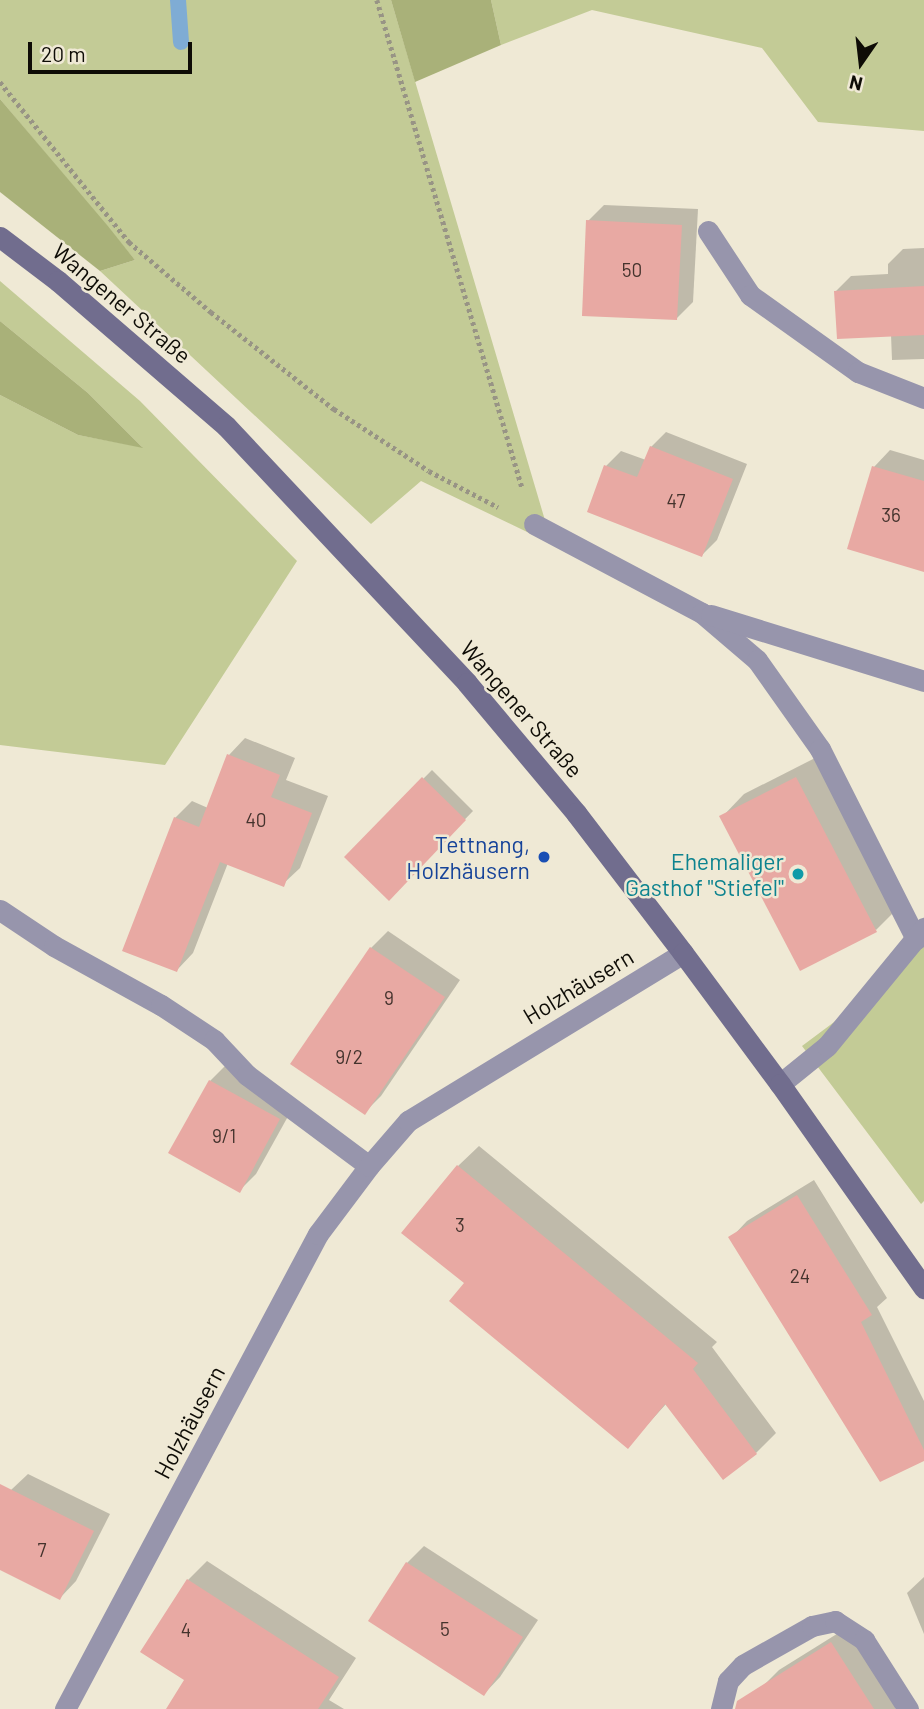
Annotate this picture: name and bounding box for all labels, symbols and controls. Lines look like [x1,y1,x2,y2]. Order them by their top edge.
scale bar [32,28,196,72]
north arrow [826,28,896,98]
text: 20 m [41,41,86,66]
text: N [847,71,865,97]
street label: Wangener Straße [47,237,197,369]
house number: 50 [622,259,642,281]
house number: 47 [667,490,685,512]
house number: 36 [881,504,901,526]
street label: Wangener Straße [455,635,589,783]
house number: 40 [245,809,267,831]
place label: Tettnang, Holzhäusern [406,830,530,884]
place label: Ehemaliger Gasthof "Stiefel" [625,847,784,901]
marker: Tettnang, Holzhäusern [536,849,552,865]
marker: Ehemaliger Gasthof "Stiefel" [790,866,806,882]
street label: Holzhäusern [518,942,638,1030]
house number: 9 [384,987,394,1009]
house number: 9/2 [335,1046,363,1068]
house number: 9/1 [212,1125,236,1147]
house number: 3 [455,1214,465,1236]
house number: 24 [790,1265,810,1287]
street label: Holzhäusern [148,1361,230,1483]
house number: 7 [38,1539,46,1561]
house number: 5 [440,1618,450,1640]
house number: 4 [181,1619,191,1641]

